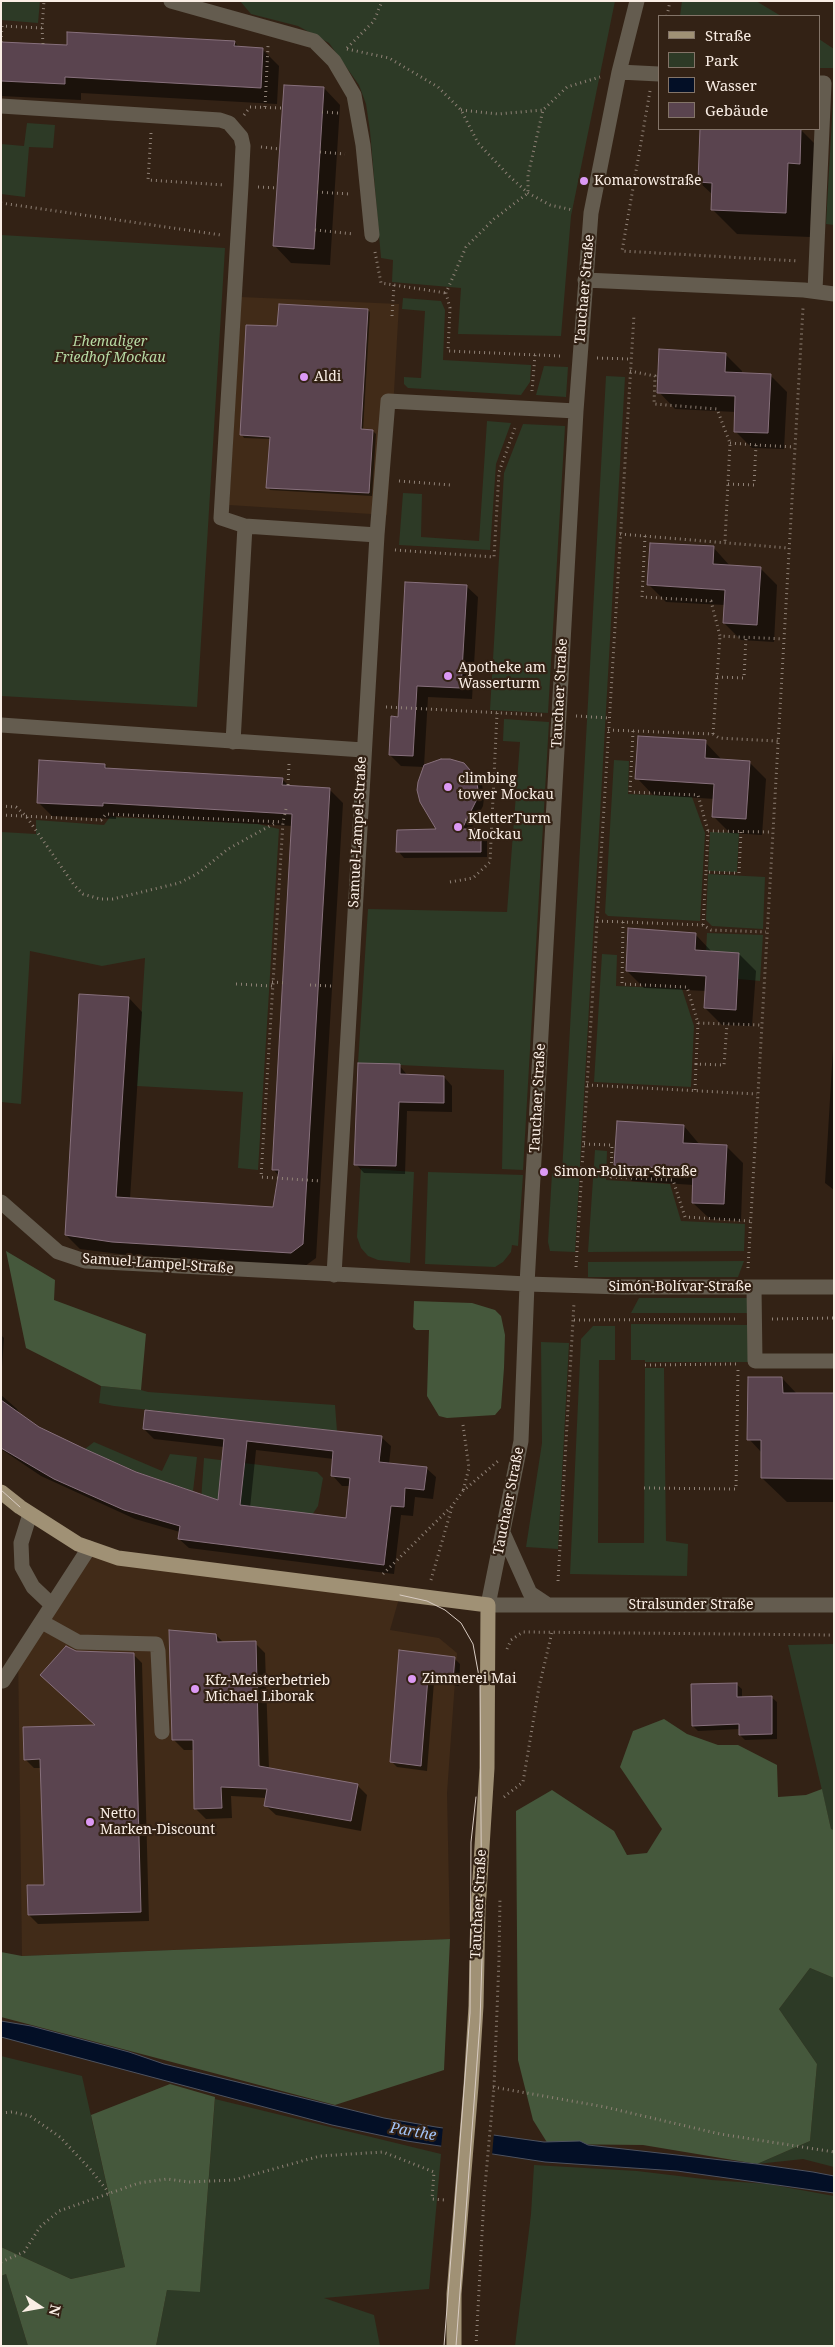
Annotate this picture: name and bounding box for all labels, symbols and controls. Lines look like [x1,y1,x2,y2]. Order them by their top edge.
legend [658,15,820,130]
text: Straße [705,25,751,45]
text: Park [705,50,738,70]
text: Wasser [705,75,757,95]
text: Gebäude [705,100,768,120]
place label: Komarowstraße [594,173,701,189]
marker: Komarowstraße [578,175,590,187]
street label: Tauchaer Straße [572,234,598,344]
park label: Ehemaliger Friedhof Mockau [54,334,166,367]
place label: Aldi [314,369,341,385]
marker: Aldi [298,371,310,383]
street label: Tauchaer Straße [549,638,571,748]
place label: Apotheke am Wasserturm [458,660,546,692]
marker: Apotheke am Wasserturm [442,670,454,682]
street label: Samuel-Lampel-Straße [346,756,370,908]
place label: climbing tower Mockau [458,771,554,804]
marker: climbing tower Mockau [442,781,454,793]
place label: KletterTurm Mockau [468,811,551,844]
marker: KletterTurm Mockau [452,821,464,833]
street label: Tauchaer Straße [527,1043,549,1153]
place label: Simon-Bolivar-Straße [554,1164,697,1180]
marker: Simon-Bolivar-Straße [538,1166,550,1178]
street label: Samuel-Lampel-Straße [82,1250,234,1278]
street label: Simón-Bolívar-Straße [608,1279,752,1295]
street label: Tauchaer Straße [490,1446,528,1556]
street label: Stralsunder Straße [629,1597,753,1613]
place label: Zimmerei Mai [422,1671,516,1687]
place label: Kfz-Meisterbetrieb Michael Liborak [205,1673,330,1705]
marker: Zimmerei Mai [406,1673,418,1685]
marker: Kfz-Meisterbetrieb Michael Liborak [189,1683,201,1695]
place label: Netto Marken-Discount [100,1806,215,1838]
marker: Netto Marken-Discount [84,1816,96,1828]
street label: Tauchaer Straße [468,1849,490,1959]
water label: Parthe [388,2119,438,2145]
north arrow [15,2282,65,2332]
text: N [45,2303,66,2318]

